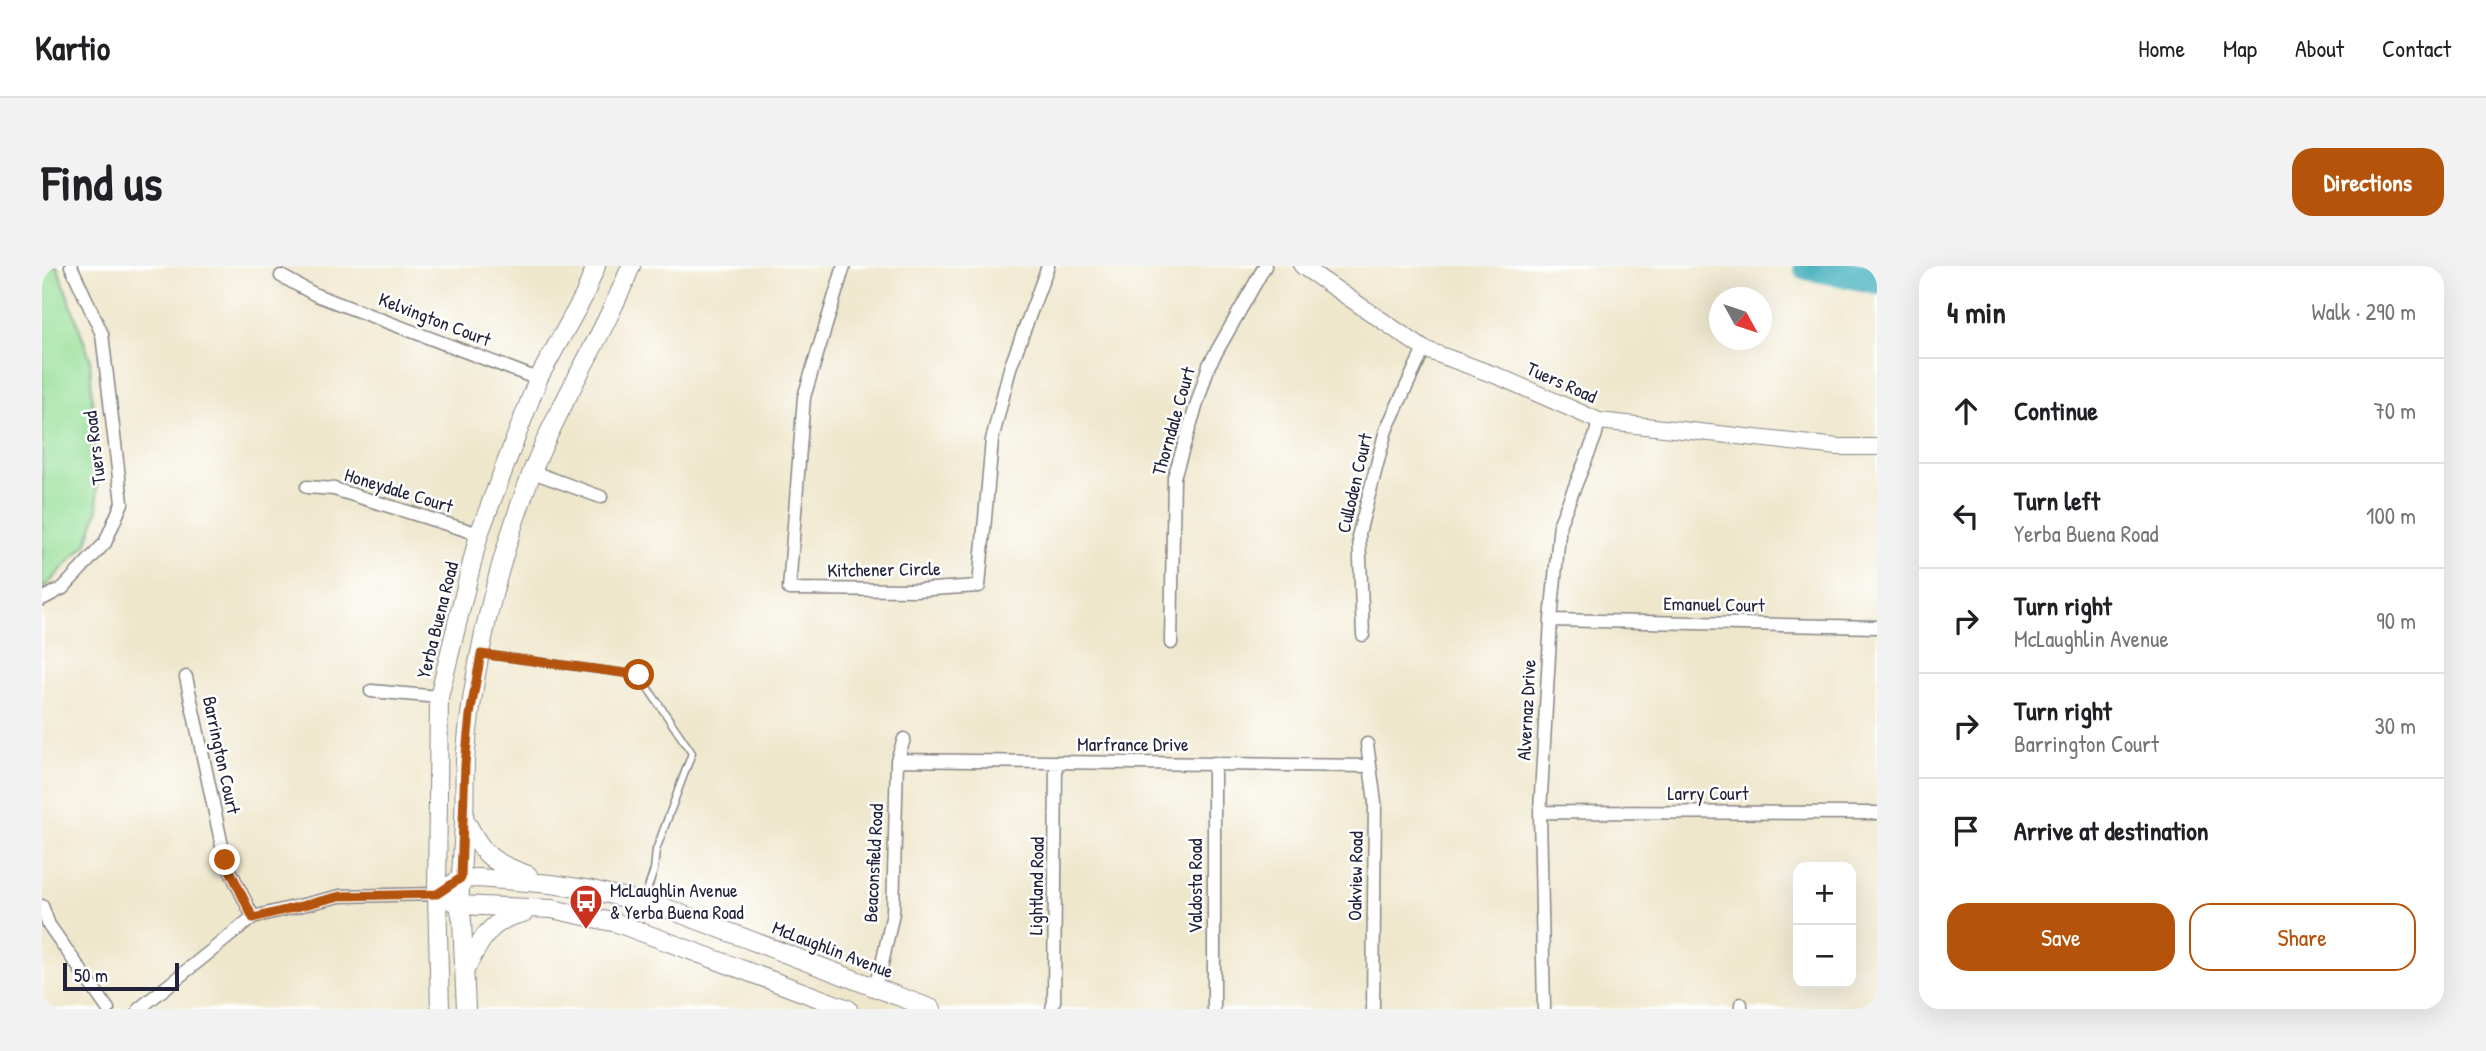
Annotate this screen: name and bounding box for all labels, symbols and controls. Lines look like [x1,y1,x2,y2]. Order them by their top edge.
text: Kartio [35,26,110,70]
text: Home [2138,32,2185,64]
text: Map [2223,32,2257,64]
text: About [2295,32,2344,64]
text: Contact [2382,32,2451,64]
button: Directions [2292,148,2444,216]
text: Find us [42,149,162,215]
street label: Kelvington Court [375,286,495,352]
north arrow [1709,287,1772,350]
text: 4 min [1947,292,2006,332]
text: Walk · 290 m [2312,296,2416,327]
street label: Tuers Road [1523,355,1602,409]
street label: Thorndale Court [1145,363,1201,478]
icon: ahead [1947,392,1985,430]
text: Continue [2014,393,2098,428]
text: 70 m [2373,395,2416,426]
street label: Tuers Road [77,409,111,486]
street label: Culloden Court [1330,430,1378,535]
street label: Honeydale Court [342,461,457,519]
text: Turn left [2014,483,2100,518]
icon: left [1947,497,1985,535]
text: 100 m [2366,500,2416,531]
text: Yerba Buena Road [2014,518,2158,549]
street label: Kitchener Circle [827,555,941,583]
street label: Yerba Buena Road [410,558,464,681]
text: Turn right [2014,588,2112,623]
street label: Emanuel Court [1663,590,1765,618]
icon: right [1947,602,1985,640]
text: 90 m [2376,605,2416,636]
text: McLaughlin Avenue [2014,623,2169,654]
street label: Alvernaz Drive [1510,658,1542,761]
route start [623,659,654,690]
text: Turn right [2014,693,2112,728]
street label: Barrington Court [197,694,247,817]
icon: right [1947,707,1985,745]
text: 30 m [2374,710,2416,741]
text: Barrington Court [2014,728,2159,759]
street label: Marfrance Drive [1077,731,1189,757]
street label: Larry Court [1667,780,1749,806]
street label: Beaconsfield Road [857,802,889,923]
icon: arrive [1947,812,1985,850]
text: Arrive at destination [2014,813,2209,848]
street label: Oakview Road [1341,830,1369,921]
street label: Lightland Road [1022,836,1050,935]
street label: Valdosta Road [1182,838,1208,934]
route end [209,844,240,875]
map controls [1793,862,1856,988]
button: + [1793,862,1856,925]
place label: McLaughlin Avenue & Yerba Buena Road [610,877,744,925]
bus stop icon: McLaughlin Avenue & Yerba Buena Road [567,882,605,931]
button: Save [1947,903,2175,971]
button: Share [2189,903,2416,971]
street label: McLaughlin Avenue [769,914,898,984]
button: − [1793,925,1856,988]
scale bar [63,960,178,992]
text: 50 m [74,962,108,988]

